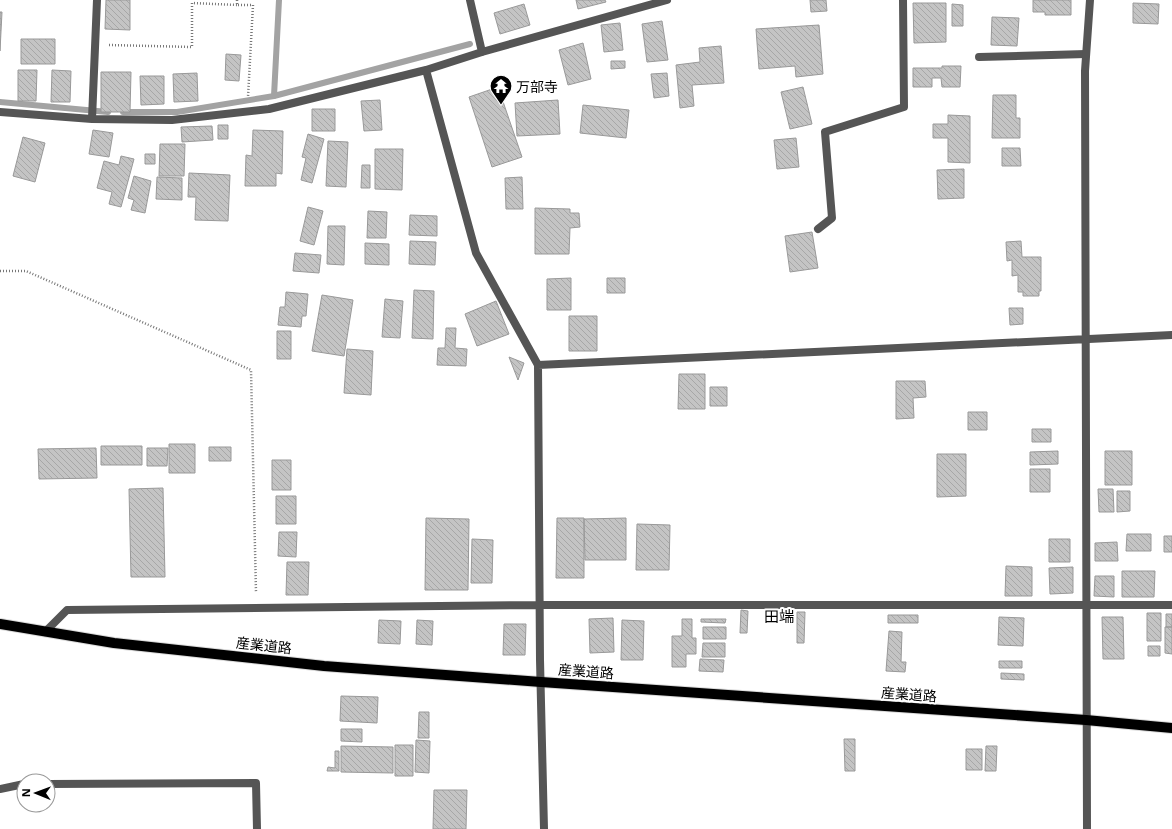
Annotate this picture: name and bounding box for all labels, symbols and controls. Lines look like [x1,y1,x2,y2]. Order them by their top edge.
temple icon: 万部寺 [488,73,514,106]
place label: 万部寺 [516,77,558,96]
district label: 田端 [764,606,794,626]
street label: 産業道路 [235,633,293,657]
street label: 産業道路 [557,660,615,682]
street label: 産業道路 [880,683,938,705]
north arrow [16,773,56,813]
text: N [18,788,33,797]

